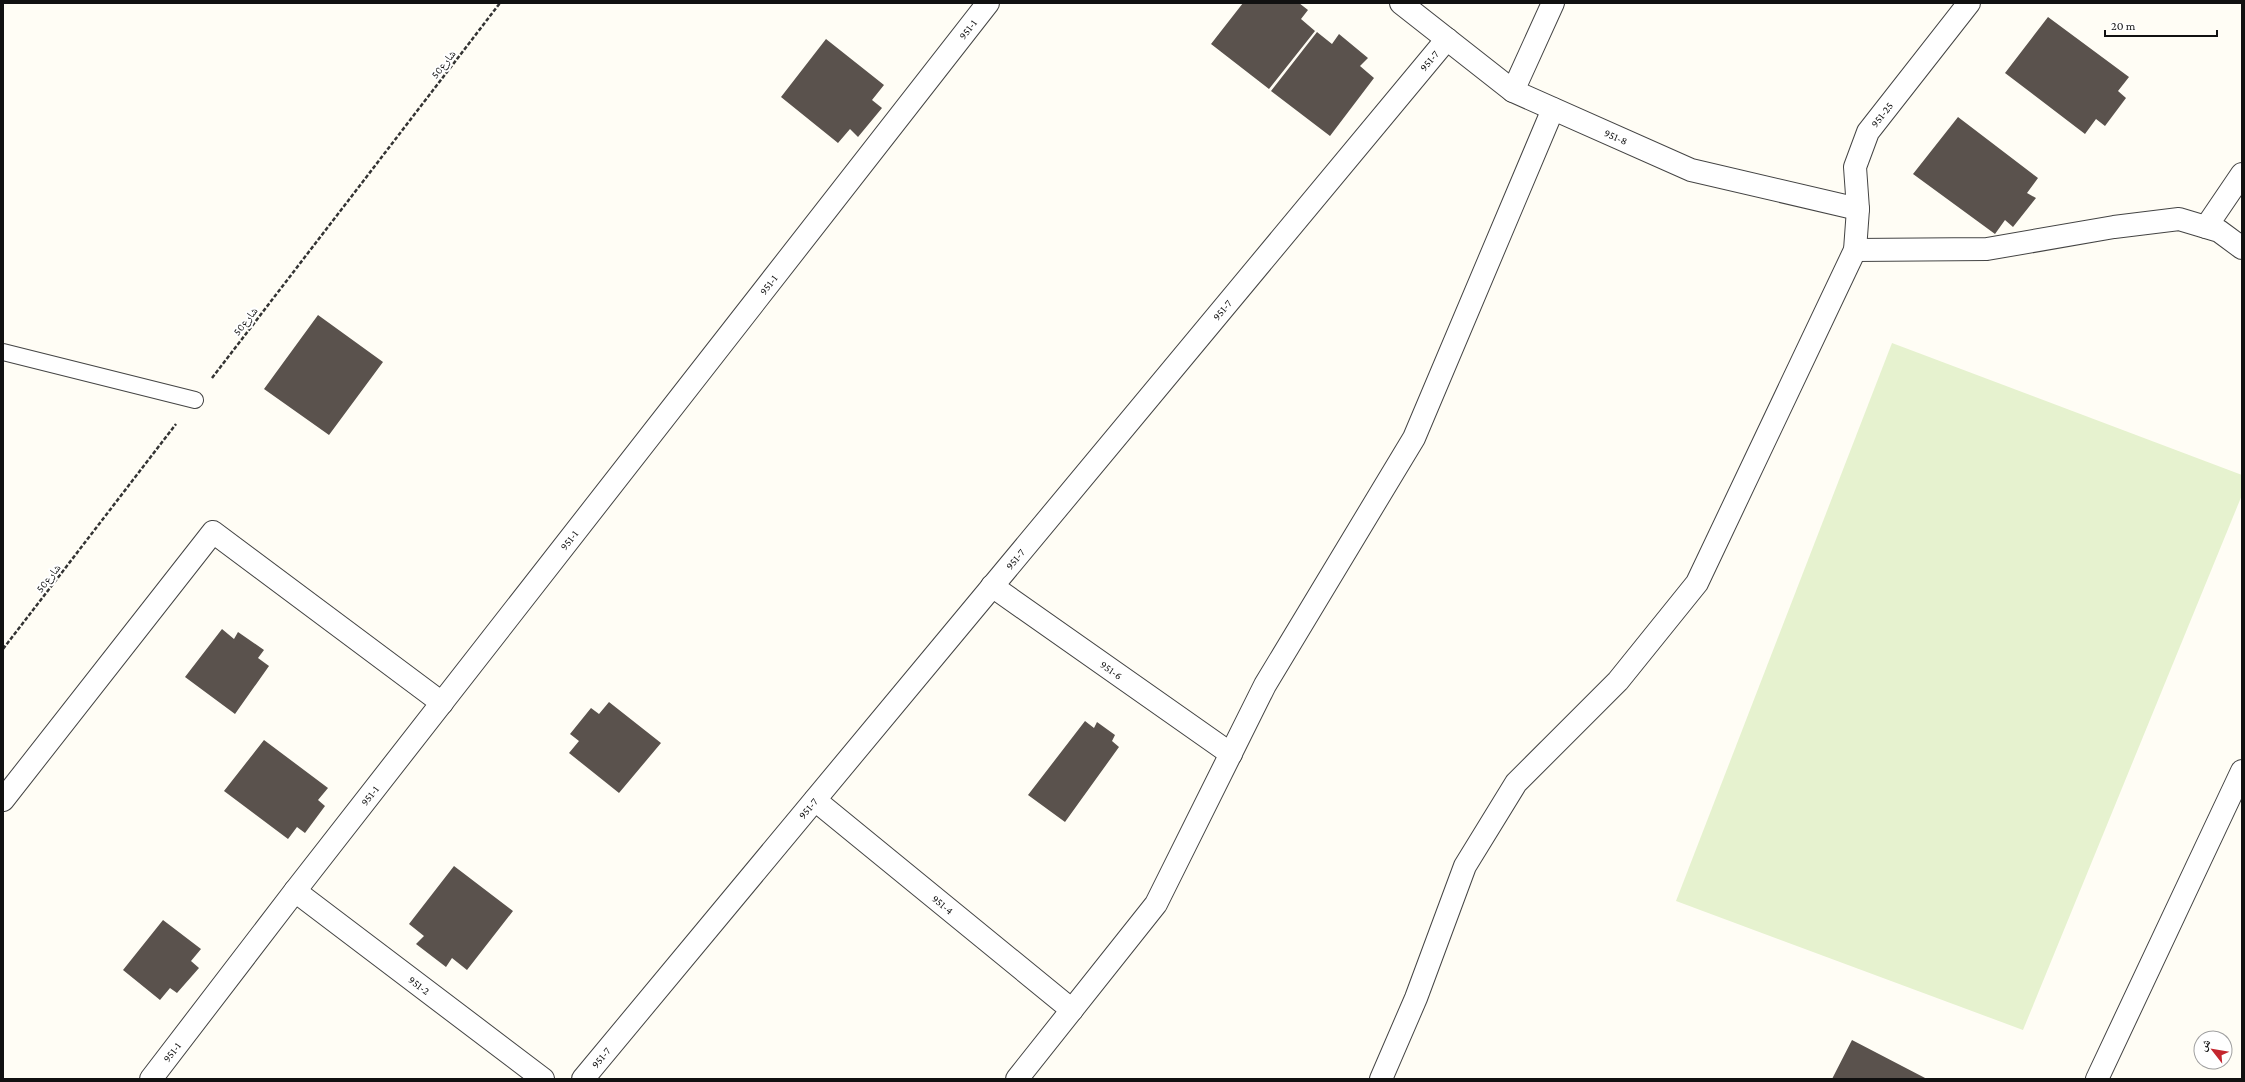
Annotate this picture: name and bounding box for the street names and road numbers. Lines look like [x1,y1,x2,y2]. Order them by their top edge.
street label: 951-1 [956,17,979,41]
street label: شارع50 [428,48,458,81]
street label: 951-7 [1417,48,1441,73]
street label: 951-25 [1868,100,1895,129]
street label: 951-8 [1602,126,1629,147]
street label: 951-1 [757,272,780,297]
street label: 951-7 [1210,297,1234,323]
street label: شارع50 [230,305,260,338]
street label: 951-1 [557,527,581,552]
street label: 951-7 [1003,546,1027,572]
street label: شارع50 [33,562,63,595]
street label: 951-6 [1098,658,1125,682]
street label: 951-1 [358,783,381,808]
street label: 951-7 [796,796,820,821]
street label: 951-4 [930,892,956,917]
street label: 951-2 [406,973,432,997]
street label: 951-1 [160,1039,183,1064]
street label: 951-7 [589,1045,613,1070]

